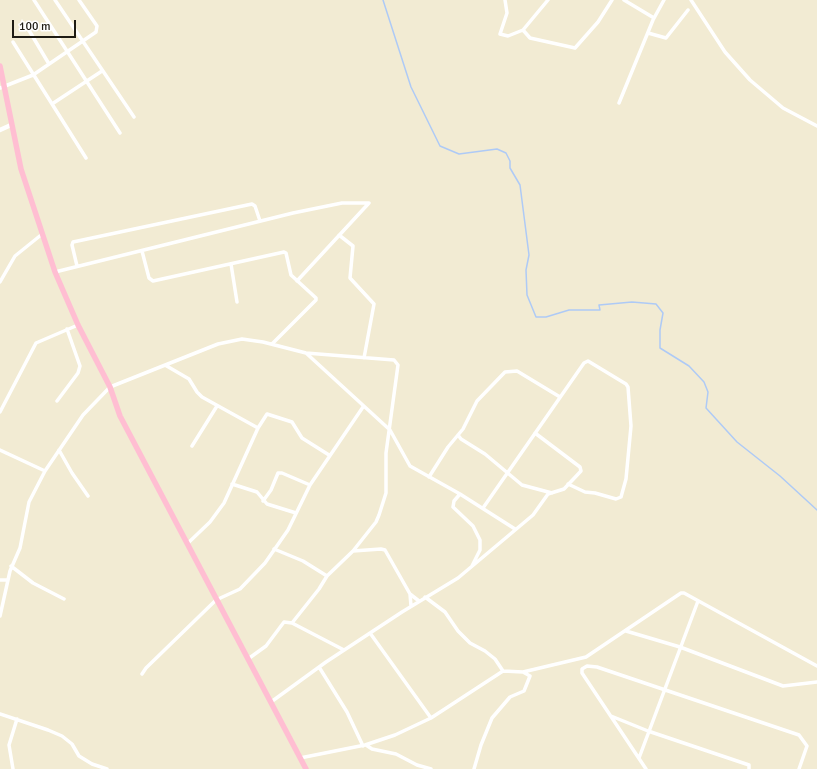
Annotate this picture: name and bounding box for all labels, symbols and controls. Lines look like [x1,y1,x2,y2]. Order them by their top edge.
scale bar [14,12,78,38]
text: 100 m [19,19,51,34]

